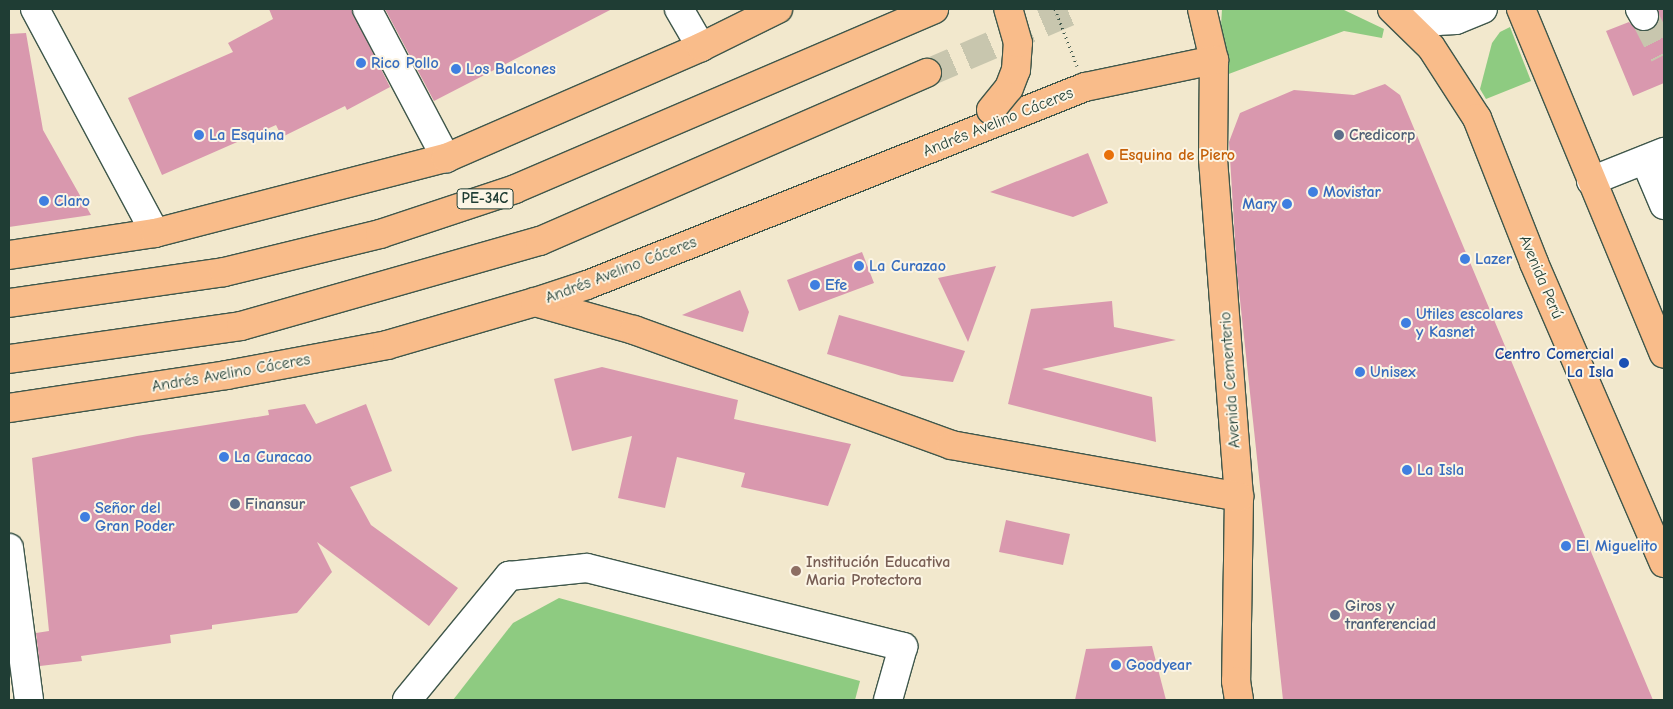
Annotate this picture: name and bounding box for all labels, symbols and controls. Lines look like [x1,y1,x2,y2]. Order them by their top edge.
place label: Rico Pollo [371,53,439,73]
marker: Rico Pollo [355,57,367,69]
place label: Los Balcones [466,59,556,79]
marker: Los Balcones [450,63,462,75]
street label: Andrés Avelino Cáceres [920,83,1076,161]
place label: La Esquina [209,125,284,145]
place label: Credicorp [1349,125,1415,145]
marker: La Esquina [193,129,205,141]
marker: Credicorp [1333,129,1345,141]
place label: Esquina de Piero [1119,145,1235,165]
marker: Esquina de Piero [1103,149,1115,161]
place label: Movistar [1323,182,1381,202]
road number: PE-34C [456,186,514,212]
marker: Movistar [1307,186,1319,198]
place label: Claro [54,191,90,211]
place label: Mary [1242,194,1277,214]
marker: Claro [38,195,50,207]
marker: Mary [1281,198,1293,210]
street label: Andrés Avelino Cáceres [543,232,699,308]
street label: Avenida Perú [1515,232,1567,322]
place label: Lazer [1475,249,1512,269]
marker: Lazer [1459,253,1471,265]
place label: La Curazao [869,256,946,276]
marker: La Curazao [853,260,865,272]
place label: Efe [825,275,847,295]
marker: Efe [809,279,821,291]
place label: Utiles escolares y Kasnet [1416,304,1523,342]
street label: Avenida Cementerio [1216,311,1244,449]
marker: Utiles escolares y Kasnet [1400,317,1412,329]
place label: Centro Comercial La Isla [1495,344,1614,382]
street label: Andrés Avelino Cáceres [150,350,312,396]
marker: Centro Comercial La Isla [1618,357,1630,369]
place label: Unisex [1370,362,1416,382]
marker: Unisex [1354,366,1366,378]
place label: La Curacao [234,447,312,467]
marker: La Curacao [218,451,230,463]
place label: La Isla [1417,460,1464,480]
marker: La Isla [1401,464,1413,476]
place label: Finansur [245,494,305,514]
place label: Señor del Gran Poder [95,498,175,536]
marker: Finansur [229,498,241,510]
marker: Señor del Gran Poder [79,511,91,523]
place label: El Miguelito [1576,536,1657,556]
marker: El Miguelito [1560,540,1572,552]
place label: Institución Educativa Maria Protectora [806,552,950,590]
marker: Institución Educativa Maria Protectora [790,565,802,577]
place label: Giros y tranferenciad [1345,596,1436,634]
marker: Giros y tranferenciad [1329,609,1341,621]
place label: Goodyear [1126,655,1192,675]
marker: Goodyear [1110,659,1122,671]

